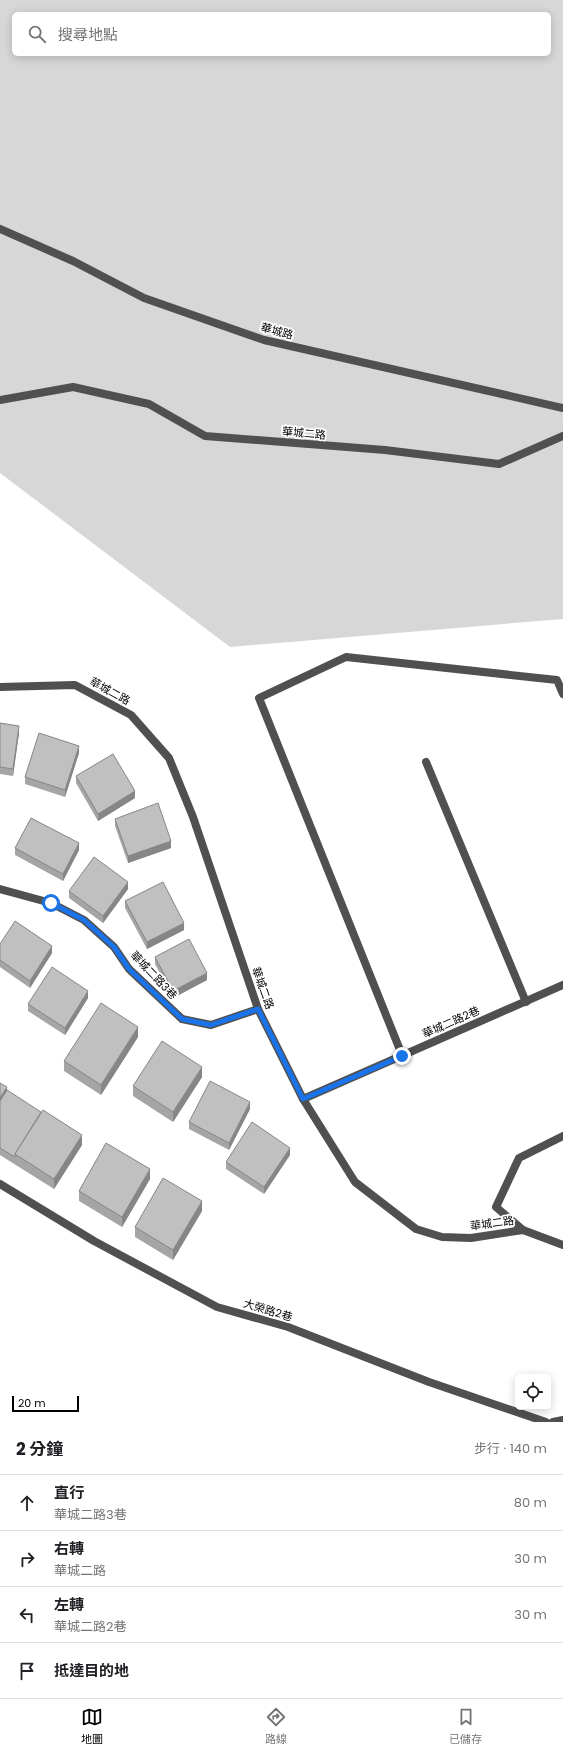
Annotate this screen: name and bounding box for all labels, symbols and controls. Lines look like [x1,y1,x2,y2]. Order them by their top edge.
search box [12,12,551,56]
icon: search [26,23,48,45]
text: 搜尋地點 [58,24,118,45]
street label: 華城路 [259,319,295,343]
street label: 華城二路 [281,423,327,443]
street label: 華城二路 [87,673,133,709]
route start [42,894,60,912]
street label: 華城二路3巷 [127,947,181,1003]
street label: 華城二路 [248,965,278,1011]
street label: 華城二路2巷 [420,1002,482,1042]
route end [393,1047,411,1065]
street label: 華城二路 [469,1212,515,1234]
street label: 大榮路2巷 [242,1295,294,1325]
map controls [515,1374,551,1410]
button: locate [515,1374,551,1410]
scale bar [12,1394,79,1413]
text: 20 m [18,1395,46,1411]
text: 2 分鐘 [16,1437,63,1461]
text: 步行 · 140 m [474,1439,547,1458]
text: 直行 [54,1482,84,1503]
icon: ahead [16,1492,38,1514]
text: 80 m [514,1493,547,1512]
text: 華城二路3巷 [54,1505,127,1524]
text: 右轉 [54,1538,84,1559]
icon: right [16,1548,38,1570]
text: 30 m [514,1549,547,1568]
text: 華城二路 [54,1561,106,1580]
text: 左轉 [54,1594,84,1615]
icon: left [16,1604,38,1626]
text: 30 m [514,1605,547,1624]
text: 華城二路2巷 [54,1617,126,1636]
icon: arrive [16,1660,38,1682]
text: 抵達目的地 [54,1660,129,1681]
tab: 地圖 [81,1706,103,1748]
tab: 路線 [265,1706,287,1748]
tab: 已儲存 [449,1706,482,1748]

